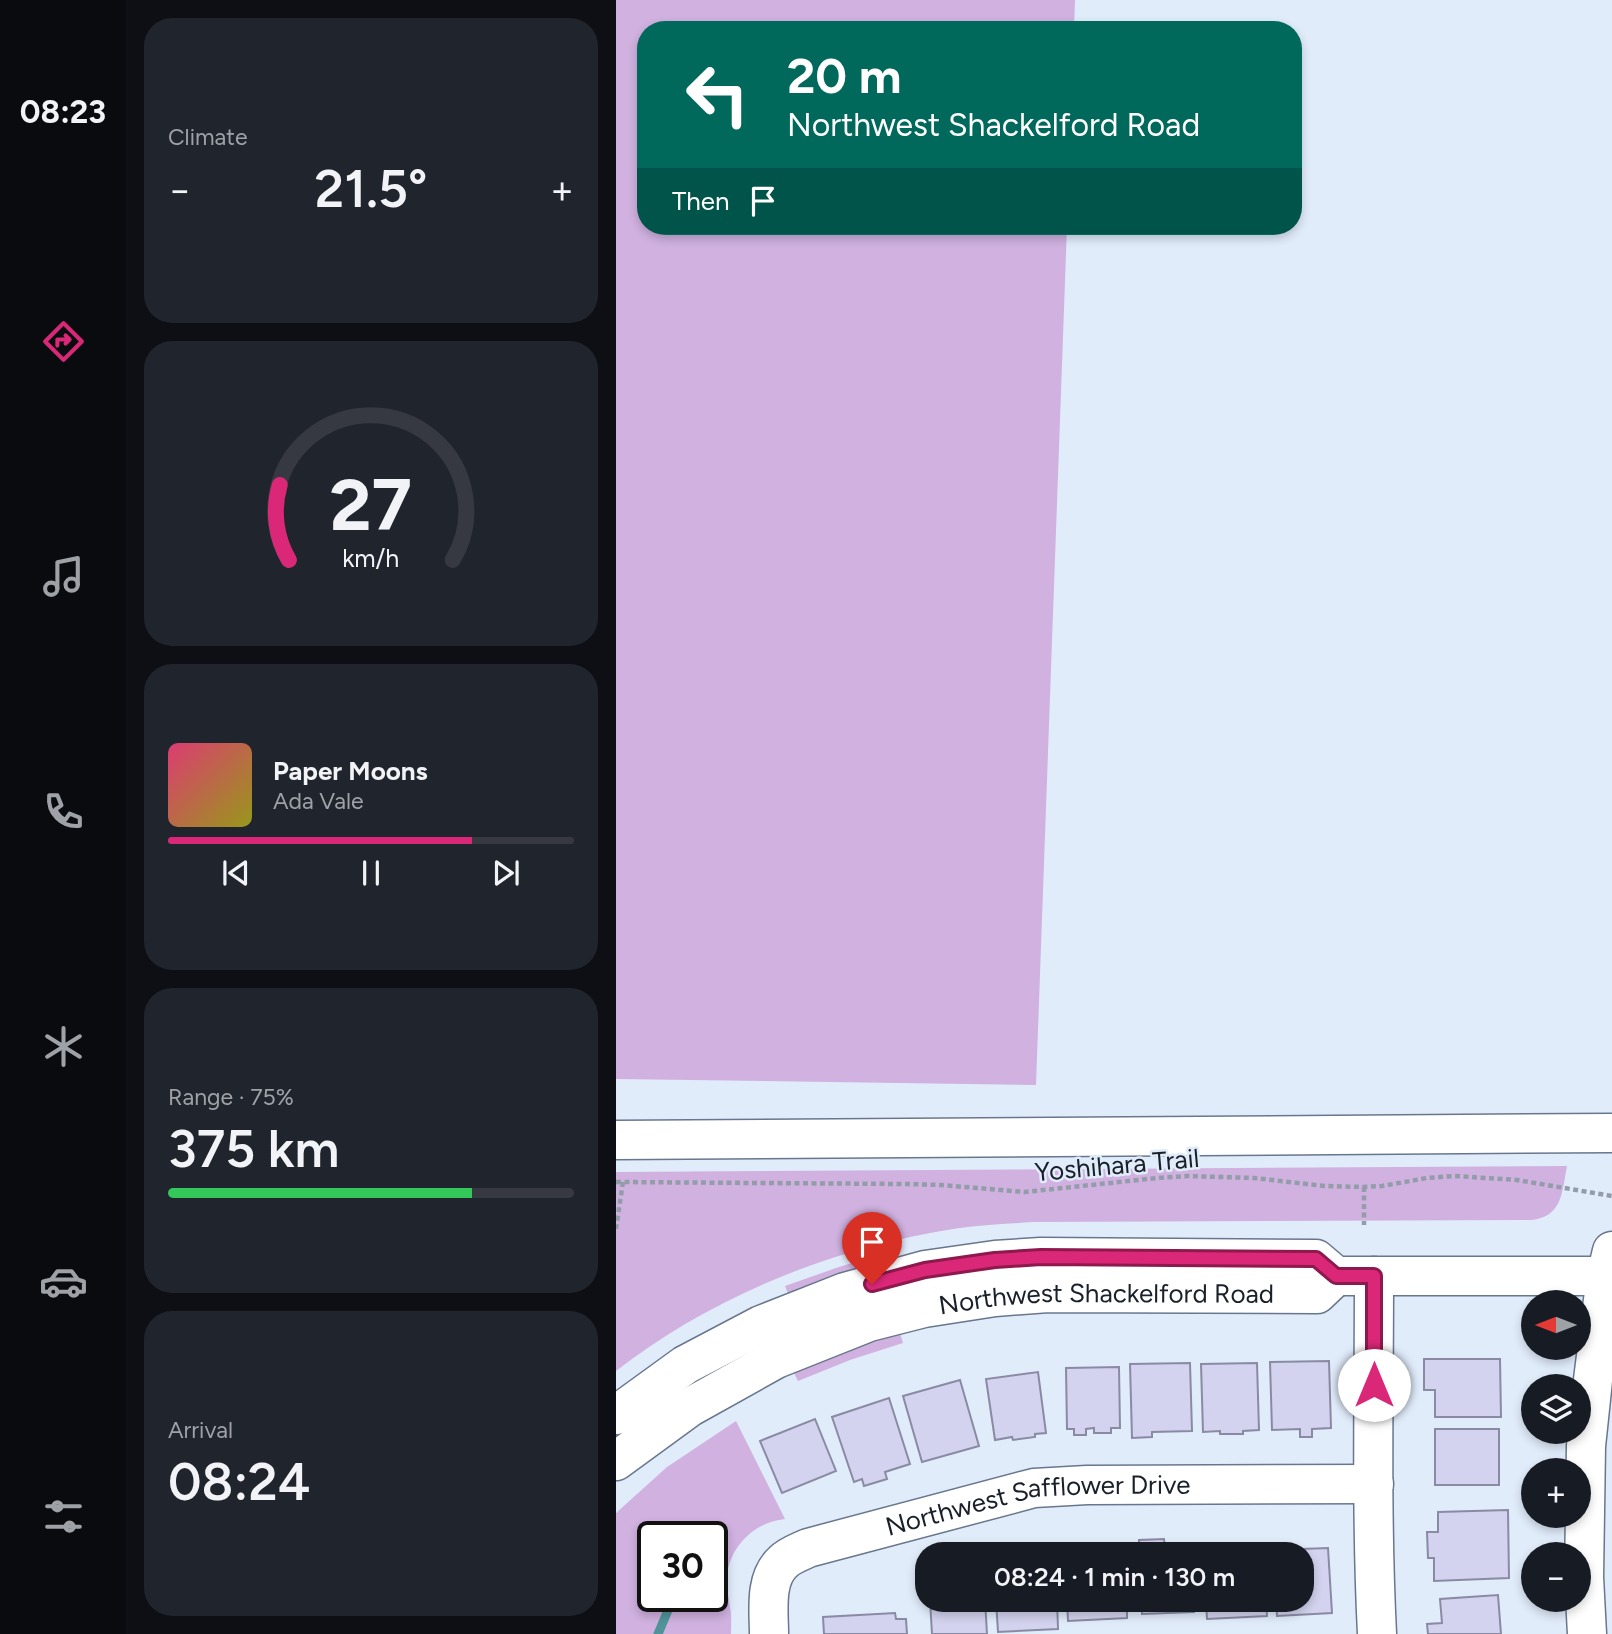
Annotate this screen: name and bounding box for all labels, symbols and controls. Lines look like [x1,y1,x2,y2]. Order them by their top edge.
text: 20 m [787,46,902,105]
icon: left [672,49,763,140]
text: 08:23 [20,93,106,131]
text: Northwest Shackelford Road [787,106,1200,144]
text: Climate [168,123,247,151]
text: 21.5° [314,158,428,220]
text: − [168,167,192,213]
text: + [550,167,574,213]
icon: arrive [744,182,782,220]
text: Then [672,185,730,217]
icon: directions [39,317,88,366]
text: 27 [330,461,412,548]
text: km/h [342,543,400,573]
icon: music [39,552,88,601]
text: Paper Moons [273,755,428,787]
icon: phone [39,787,88,836]
text: Ada Vale [273,787,364,815]
icon: previous [217,854,255,892]
icon: pause [352,854,390,892]
icon: next [487,854,525,892]
icon: climate [39,1022,88,1071]
text: Range · 75% [168,1083,294,1111]
text: 375 km [168,1118,340,1180]
street label: Yoshihara Trail [1033,1142,1201,1188]
pin [842,1212,902,1284]
icon: arrive [853,1223,891,1261]
icon: car [39,1257,88,1306]
street label: Northwest Shackelford Road [936,1277,1274,1322]
north arrow [1521,1290,1591,1360]
map controls [1521,1290,1591,1612]
position arrow [1337,1348,1411,1422]
button: layers [1521,1374,1591,1444]
text: Arrival [168,1416,233,1444]
text: 08:24 [168,1451,310,1513]
button: + [1521,1458,1591,1528]
street label: Northwest Safflower Drive [882,1469,1190,1543]
icon: filters [39,1492,88,1541]
speed limit sign: 30 [637,1521,728,1612]
button: − [1521,1542,1591,1612]
text: 08:24 · 1 min · 130 m [994,1561,1235,1593]

